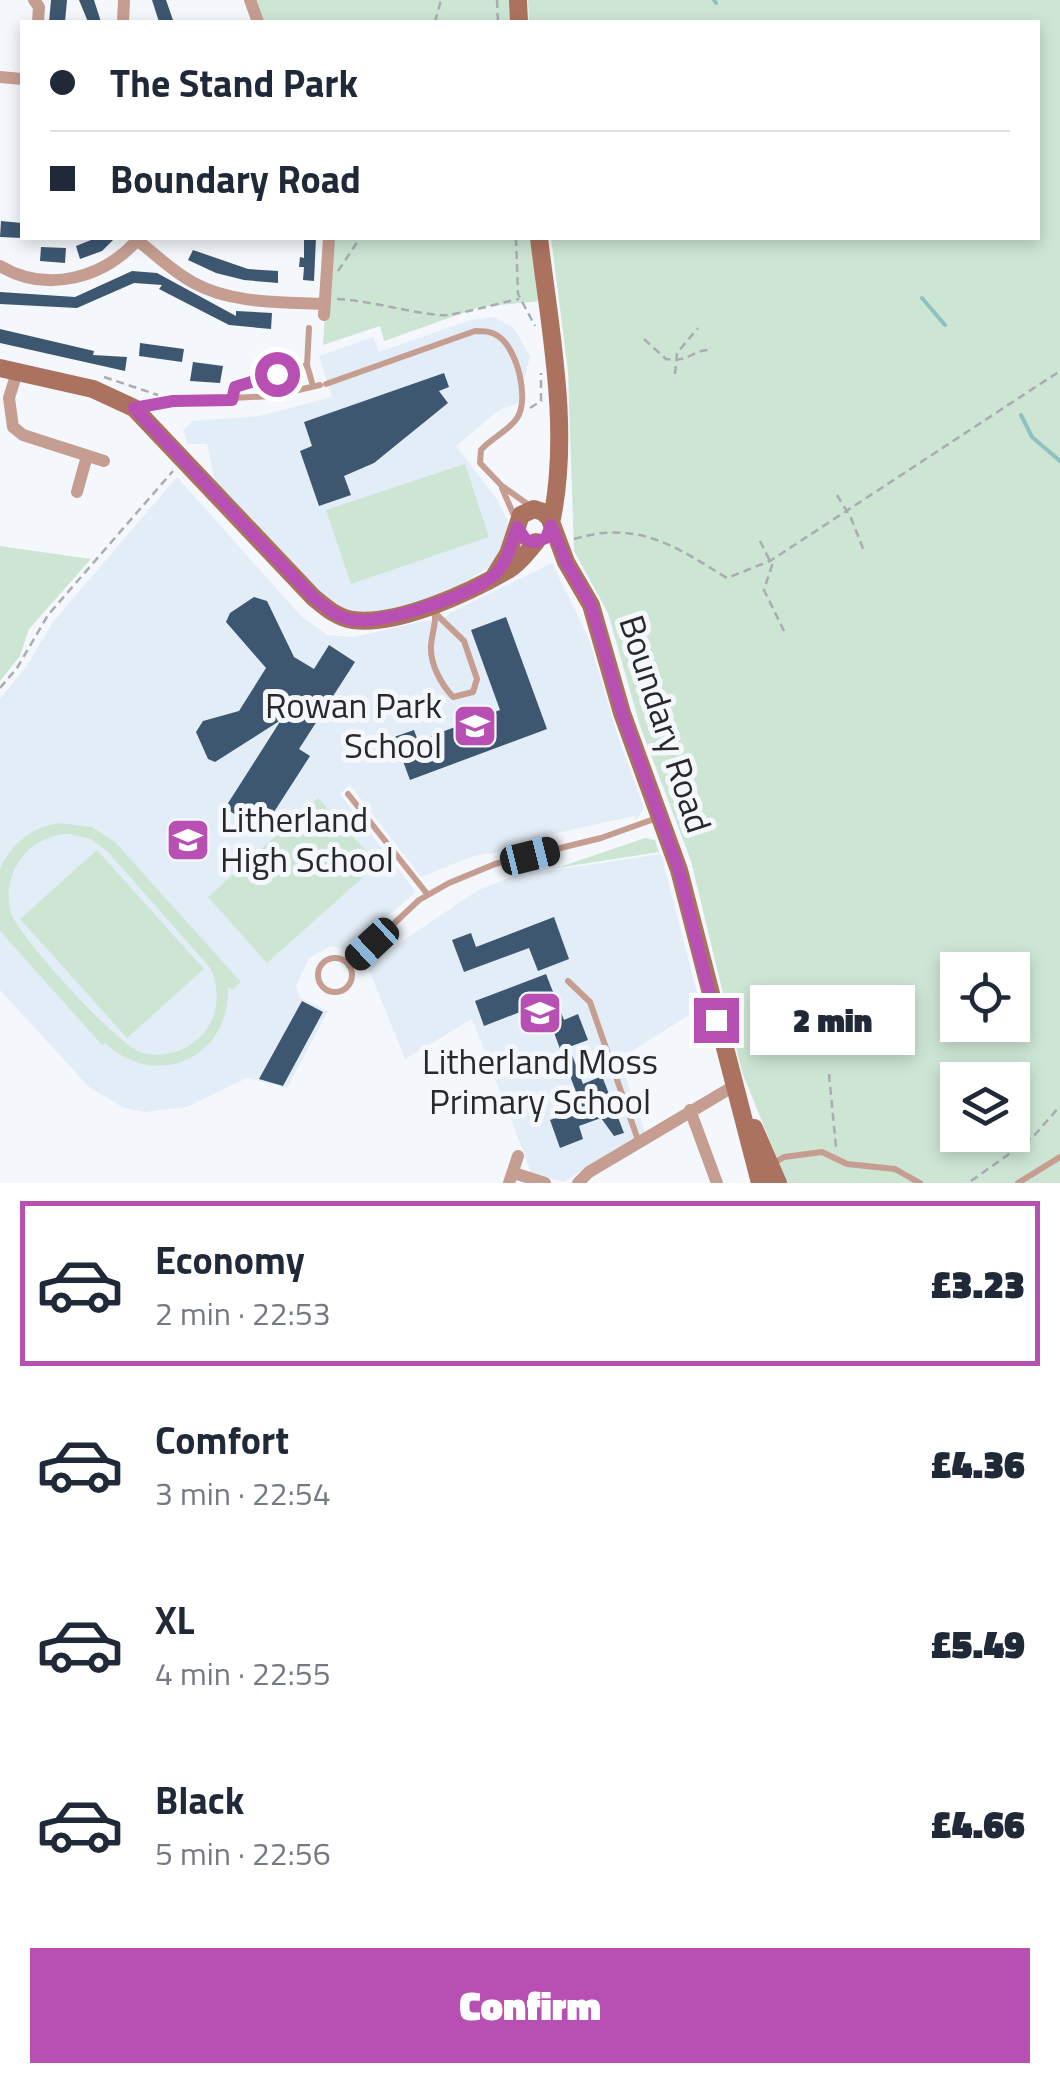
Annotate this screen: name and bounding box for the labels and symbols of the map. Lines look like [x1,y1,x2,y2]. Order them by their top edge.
route start [255,352,300,397]
street label: Boundary Road [605,608,727,839]
place label: Rowan Park School [265,678,442,772]
school or university icon: Rowan Park School [452,703,498,749]
place label: Litherland High School [220,792,394,886]
school or university icon: Litherland High School [165,817,211,863]
car [497,834,563,878]
car [340,913,404,975]
callout: 2 min [751,985,916,1055]
school or university icon: Litherland Moss Primary School [517,990,563,1036]
route end [694,998,739,1043]
place label: Litherland Moss Primary School [422,1034,658,1128]

